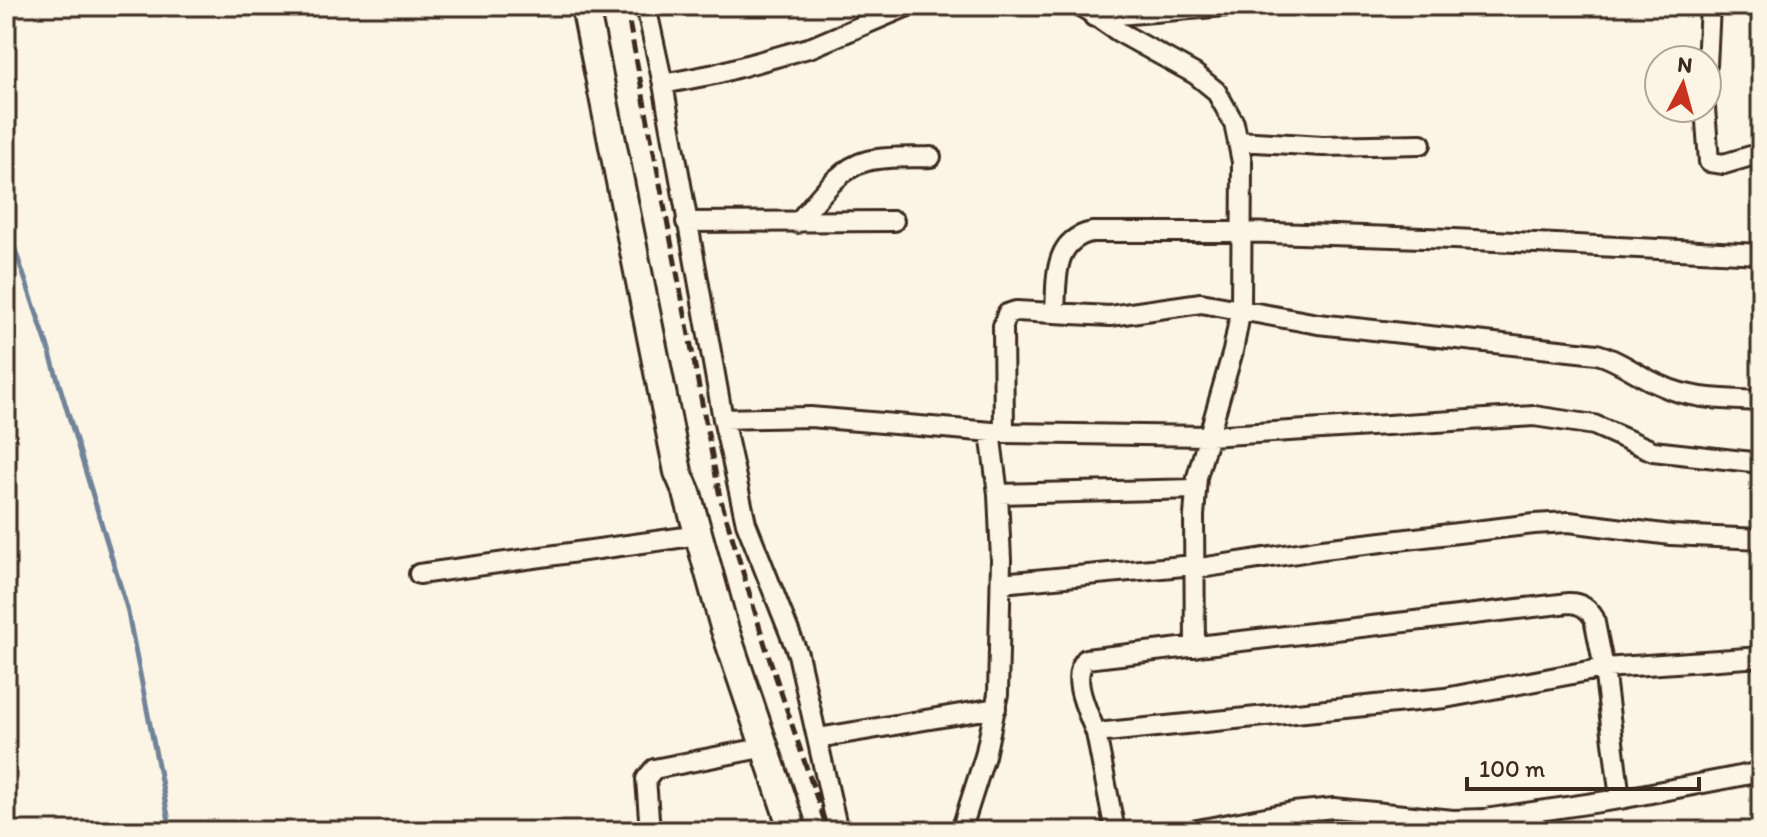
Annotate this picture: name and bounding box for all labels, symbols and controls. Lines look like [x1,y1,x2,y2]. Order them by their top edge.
north arrow [1643,44,1723,124]
text: N [1676,50,1694,79]
scale bar [1467,741,1699,791]
text: 100 m [1479,754,1545,783]

